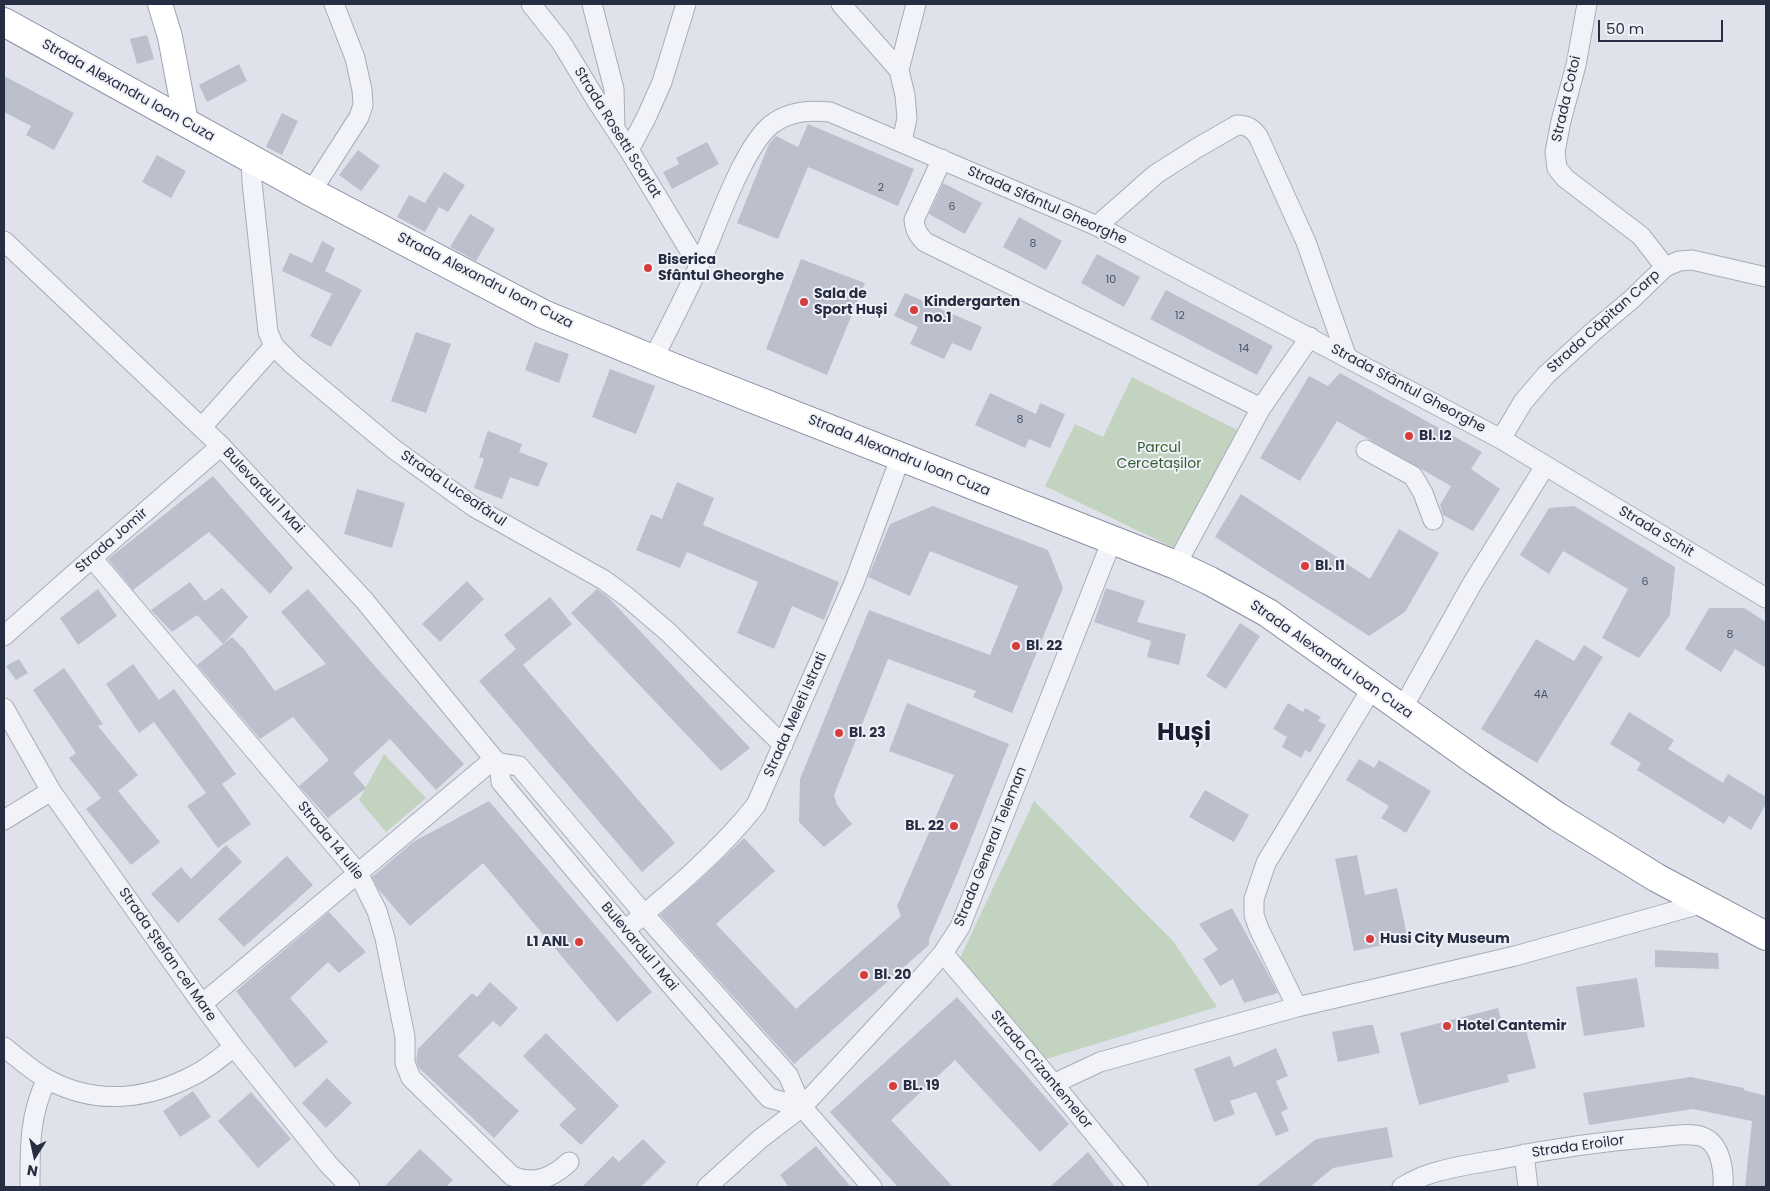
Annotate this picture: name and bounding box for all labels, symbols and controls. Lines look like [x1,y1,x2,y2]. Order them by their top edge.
scale bar [1600,10,1725,42]
text: 50 m [1606,18,1644,39]
street label: Strada Alexandru Ioan Cuza [39,36,217,146]
street label: Strada Cotoi [1549,54,1585,144]
street label: Strada Rosetti Scarlat [570,65,664,201]
street label: Strada Sfântul Gheorghe [965,163,1129,249]
house number: 2 [878,181,884,195]
house number: 6 [949,200,955,214]
street label: Strada Alexandru Ioan Cuza [394,229,576,333]
house number: 8 [1030,237,1036,251]
place label: Biserica Sfântul Gheorghe [658,252,784,284]
marker: Biserica Sfântul Gheorghe [642,262,654,274]
street label: Strada Căpitan Carp [1544,267,1664,377]
house number: 10 [1106,273,1116,287]
place label: Sala de Sport Huși [814,286,887,318]
place label: Kindergarten no.1 [924,294,1020,326]
marker: Sala de Sport Huși [798,296,810,308]
marker: Kindergarten no.1 [908,304,920,316]
house number: 12 [1175,309,1185,323]
street label: Strada Sfântul Gheorghe [1328,341,1488,437]
house number: 14 [1239,342,1249,356]
street label: Strada Alexandru Ioan Cuza [805,412,993,500]
house number: 8 [1017,413,1023,427]
place label: Bl. I2 [1419,428,1451,444]
marker: Bl. I2 [1403,430,1415,442]
park label: Parcul Cercetașilor [1117,440,1201,472]
street label: Bulevardul 1 Mai [219,445,307,537]
street label: Strada Luceafărul [397,447,509,531]
street label: Strada Schit [1615,503,1697,561]
street label: Strada Jomir [72,505,152,577]
place label: Bl. I1 [1315,558,1345,574]
marker: Bl. I1 [1299,560,1311,572]
house number: 6 [1642,575,1648,589]
street label: Strada Alexandru Ioan Cuza [1246,597,1416,723]
house number: 8 [1727,628,1733,642]
place label: Bl. 22 [1026,638,1062,654]
marker: Bl. 22 [1010,640,1022,652]
street label: Strada Meleti Istrati [761,650,831,780]
house number: 4A [1534,688,1548,702]
district label: Huși [1157,720,1211,748]
place label: Bl. 23 [849,725,886,741]
marker: Bl. 23 [833,727,845,739]
street label: Strada General Teleman [951,765,1031,929]
street label: Strada 14 Iulie [293,799,367,883]
place label: BL. 22 [905,818,944,834]
marker: BL. 22 [948,820,960,832]
street label: Strada Ștefan cel Mare [114,885,220,1025]
street label: Bulevardul 1 Mai [597,899,681,995]
place label: Husi City Museum [1380,931,1510,947]
marker: Husi City Museum [1364,933,1376,945]
place label: L1 ANL [527,934,569,950]
marker: L1 ANL [573,936,585,948]
place label: Bl. 20 [874,967,911,983]
marker: Bl. 20 [858,969,870,981]
street label: Strada Crizantemelor [987,1007,1095,1133]
place label: Hotel Cantemir [1457,1018,1566,1034]
marker: Hotel Cantemir [1441,1020,1453,1032]
place label: BL. 19 [903,1078,940,1094]
marker: BL. 19 [887,1080,899,1092]
north arrow [10,1131,60,1181]
street label: Strada Eroilor [1531,1132,1625,1162]
text: N [25,1160,39,1182]

